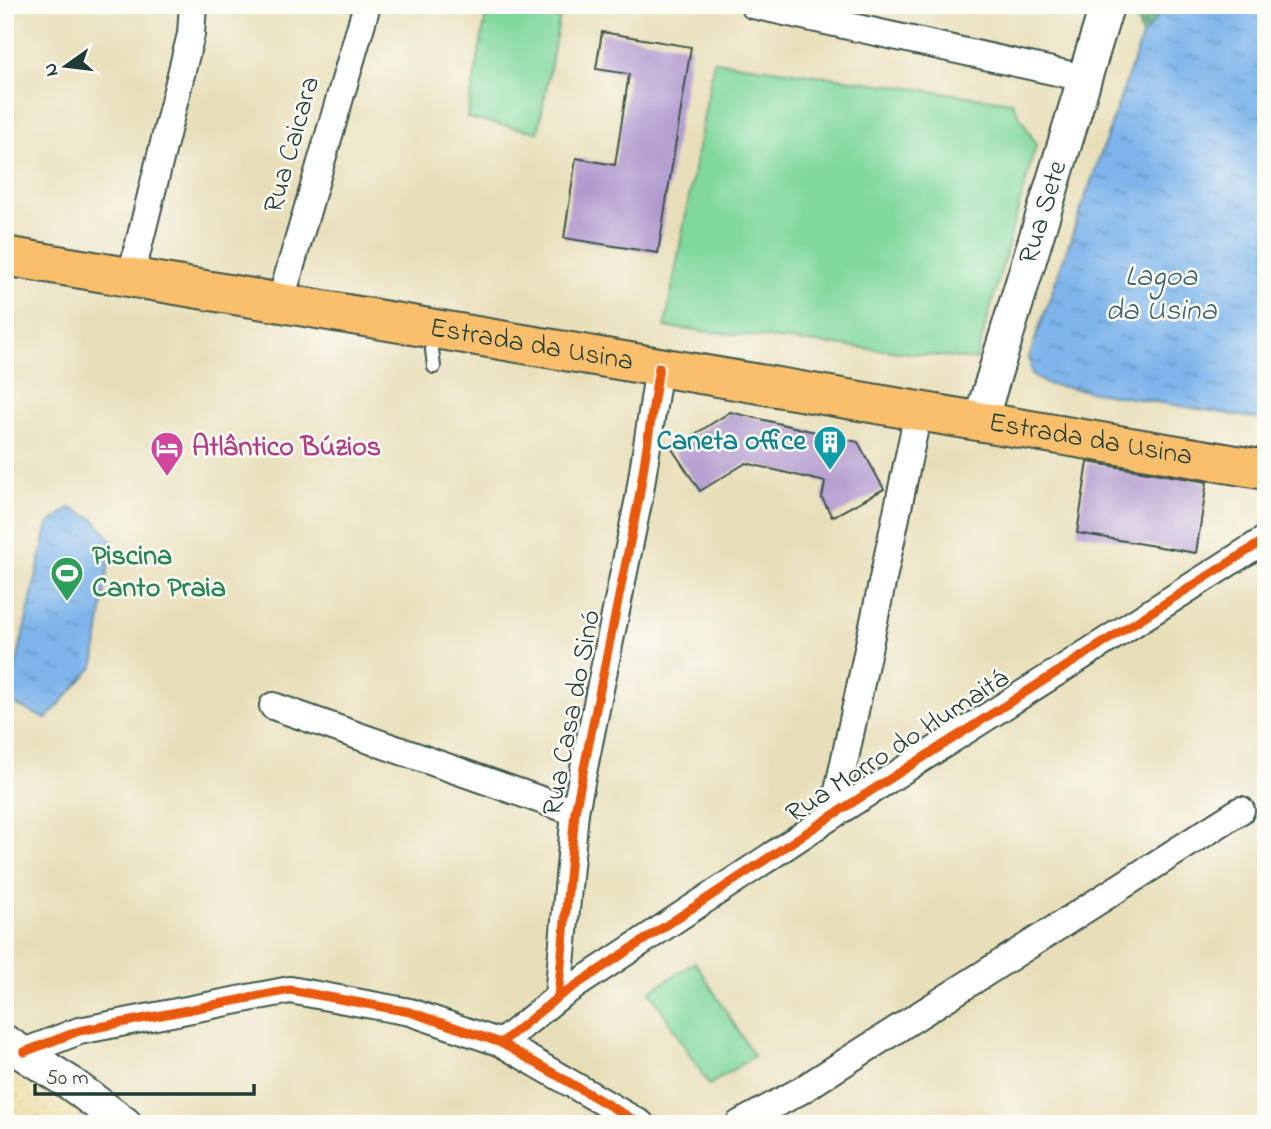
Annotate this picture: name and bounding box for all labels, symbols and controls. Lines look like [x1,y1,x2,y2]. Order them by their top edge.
north arrow [32,32,102,102]
text: N [37,60,67,79]
street label: Rua Caicara [254,72,332,218]
street label: Rua Sete [1009,155,1079,269]
water label: Lagoa da Usina [1105,256,1217,334]
street label: Estrada da Usina [426,308,637,383]
street label: Estrada da Usina [985,403,1196,478]
place label: Caneta office [657,422,807,463]
building icon: Caneta office [811,423,849,472]
place label: Atlântico Búzios [192,428,381,469]
hotel icon: Atlântico Búzios [148,429,186,478]
place label: Piscina Canto Praia [92,537,226,610]
sports icon: Piscina Canto Praia [48,554,86,603]
street label: Rua Casa do Sinó [533,606,613,820]
street label: Rua Morro do Humaitá [778,659,1018,835]
scale bar [35,1052,254,1096]
text: 50 m [46,1064,89,1094]

